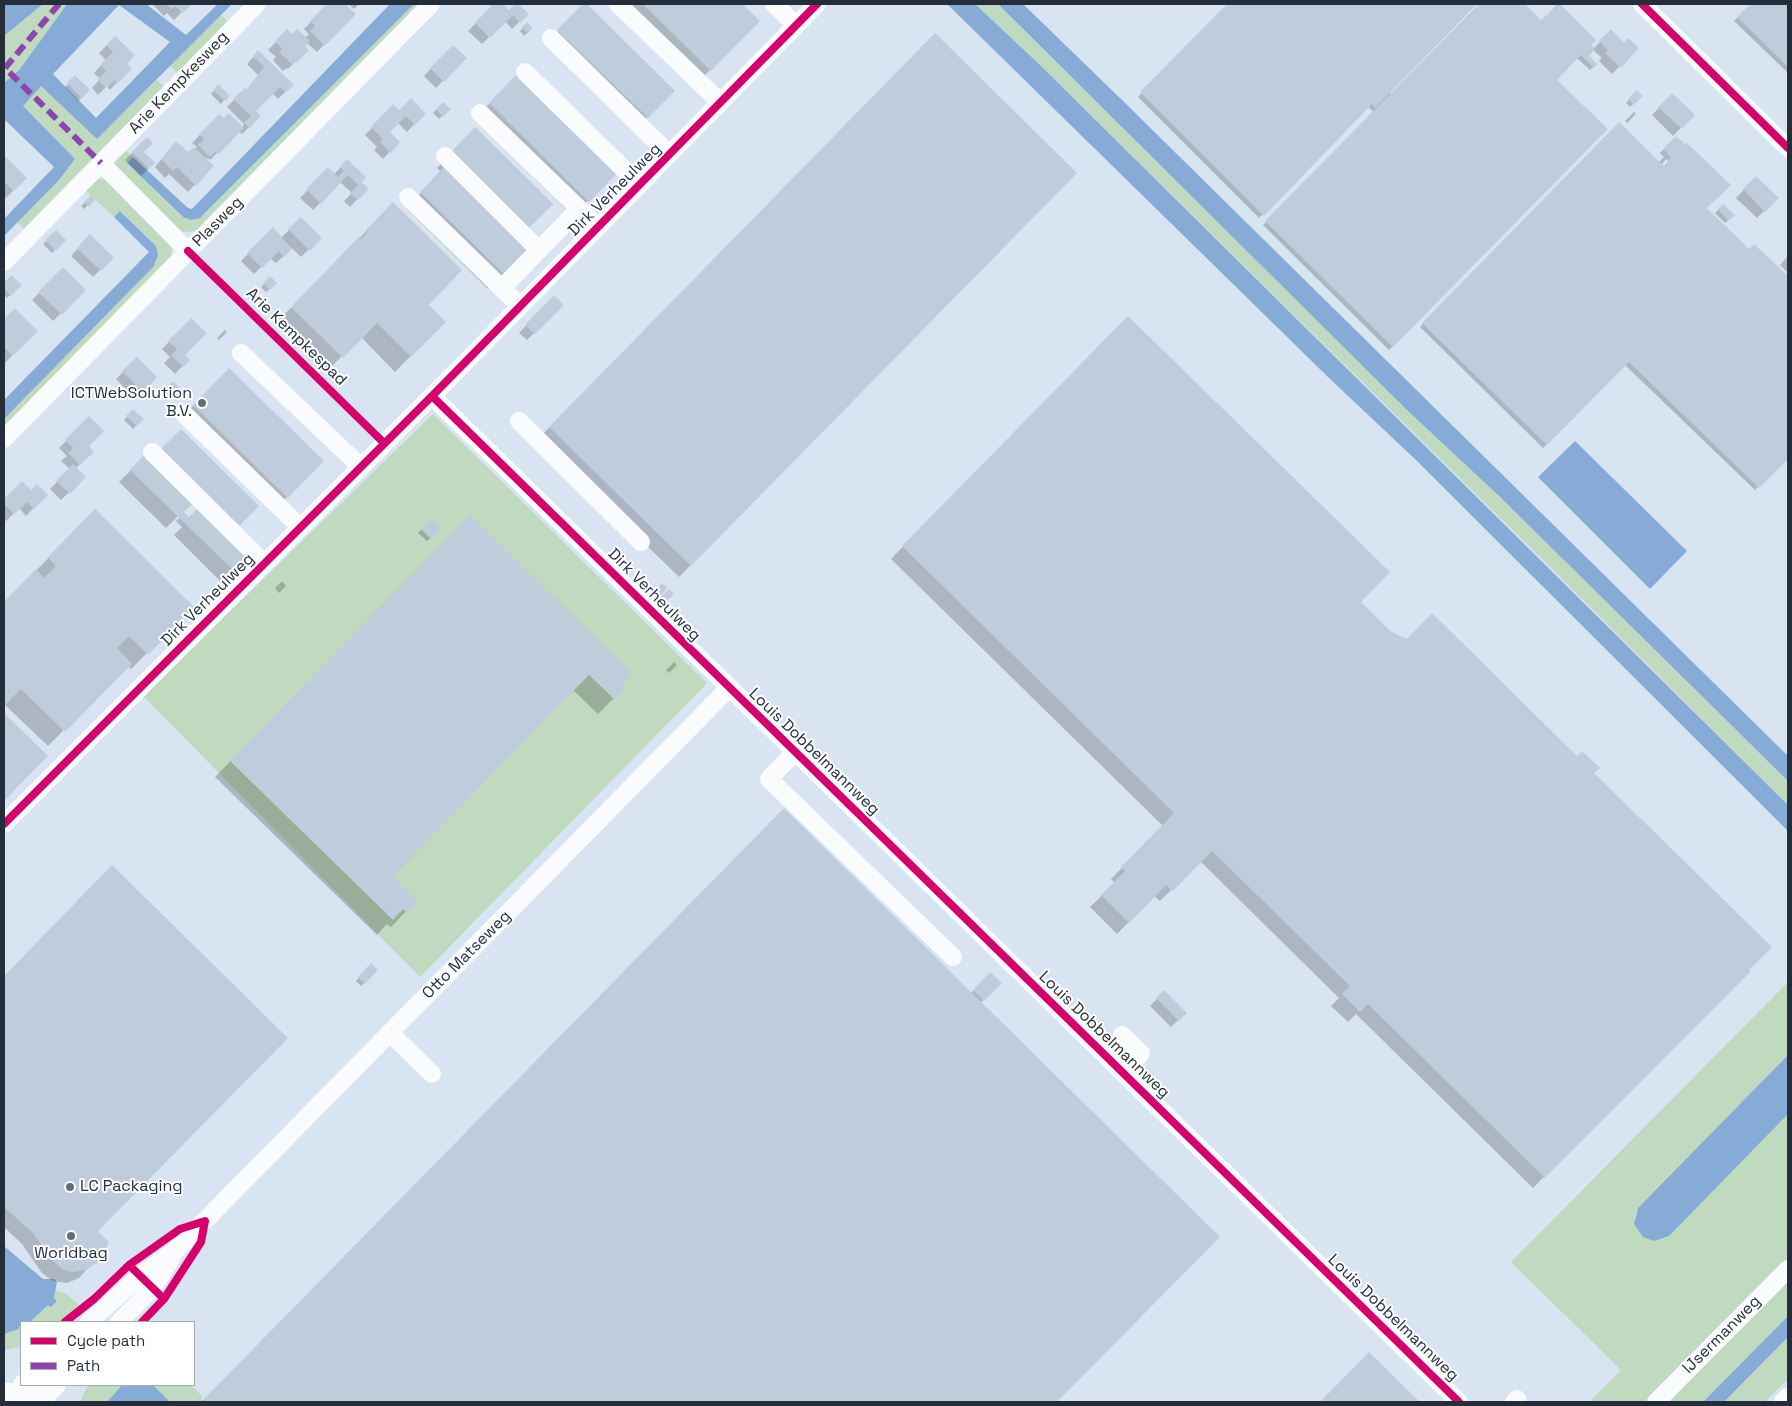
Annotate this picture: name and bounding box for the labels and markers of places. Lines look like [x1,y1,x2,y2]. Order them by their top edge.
place label: ICTWebSolution B.V. [71,384,192,422]
marker: ICTWebSolution B.V. [196,397,208,409]
place label: LC Packaging [80,1177,182,1197]
marker: LC Packaging [64,1181,76,1193]
marker: Worldbag [65,1230,77,1242]
place label: Worldbag [34,1244,108,1264]

